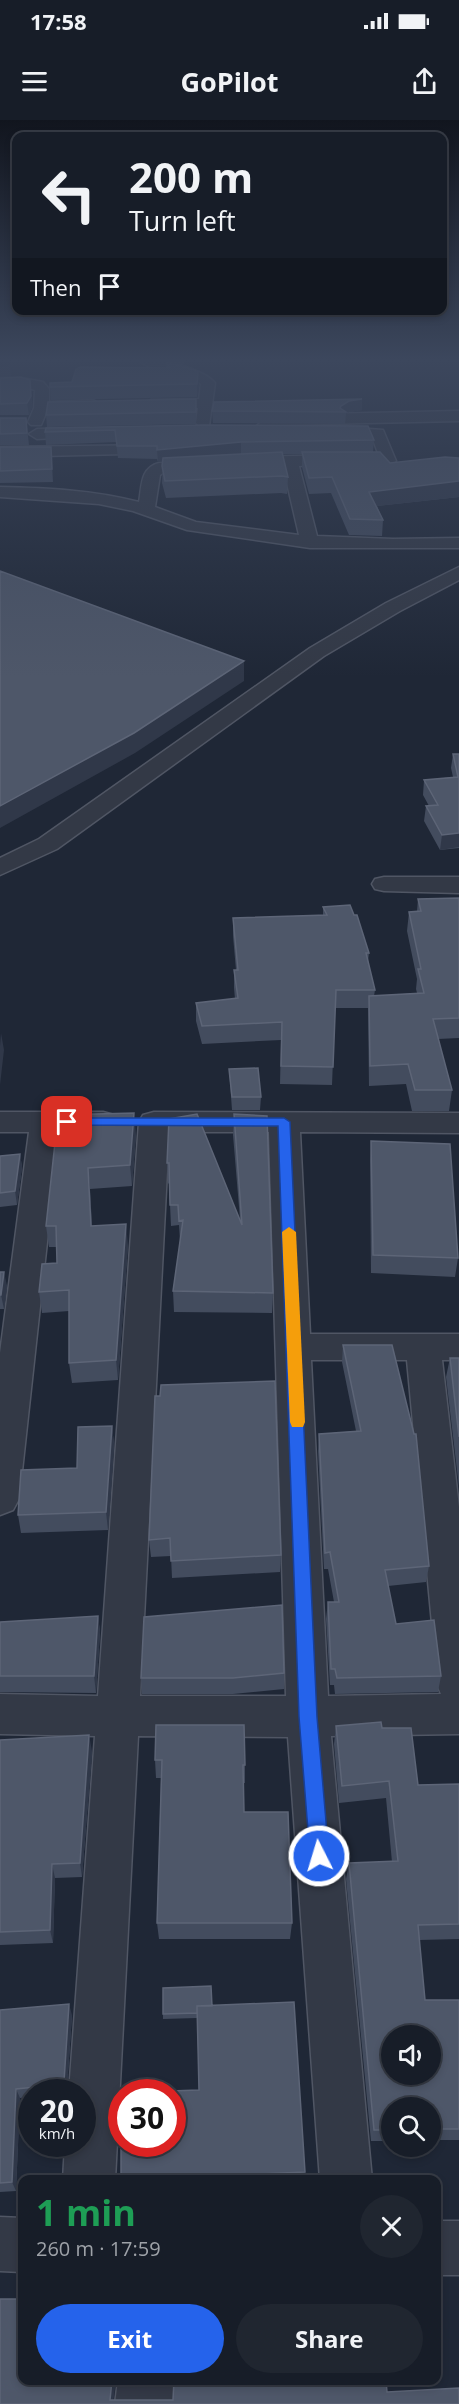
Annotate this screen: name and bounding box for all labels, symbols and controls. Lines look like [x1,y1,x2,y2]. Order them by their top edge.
text: 17:58 [30,6,87,36]
text: GoPilot [180,63,279,100]
icon: menu [18,65,51,98]
icon: share [408,65,441,98]
text: 200 m [129,148,253,205]
icon: left [30,156,108,234]
text: Turn left [129,202,236,239]
icon: arrive [93,270,126,303]
text: Then [30,272,81,302]
pin [41,1096,92,1147]
icon: arrive [50,1105,83,1138]
position arrow [287,1824,351,1888]
map controls [381,2025,441,2157]
button: sound [381,2025,441,2085]
speed limit sign: 30 [108,2079,186,2157]
text: 20 [40,2090,74,2131]
button: search [381,2097,441,2157]
text: km/h [39,2123,75,2143]
text: 1 min [36,2188,136,2237]
button: close [360,2195,423,2258]
text: 260 m · 17:59 [36,2235,161,2262]
button: Exit [36,2304,224,2373]
button: Share [236,2304,423,2373]

